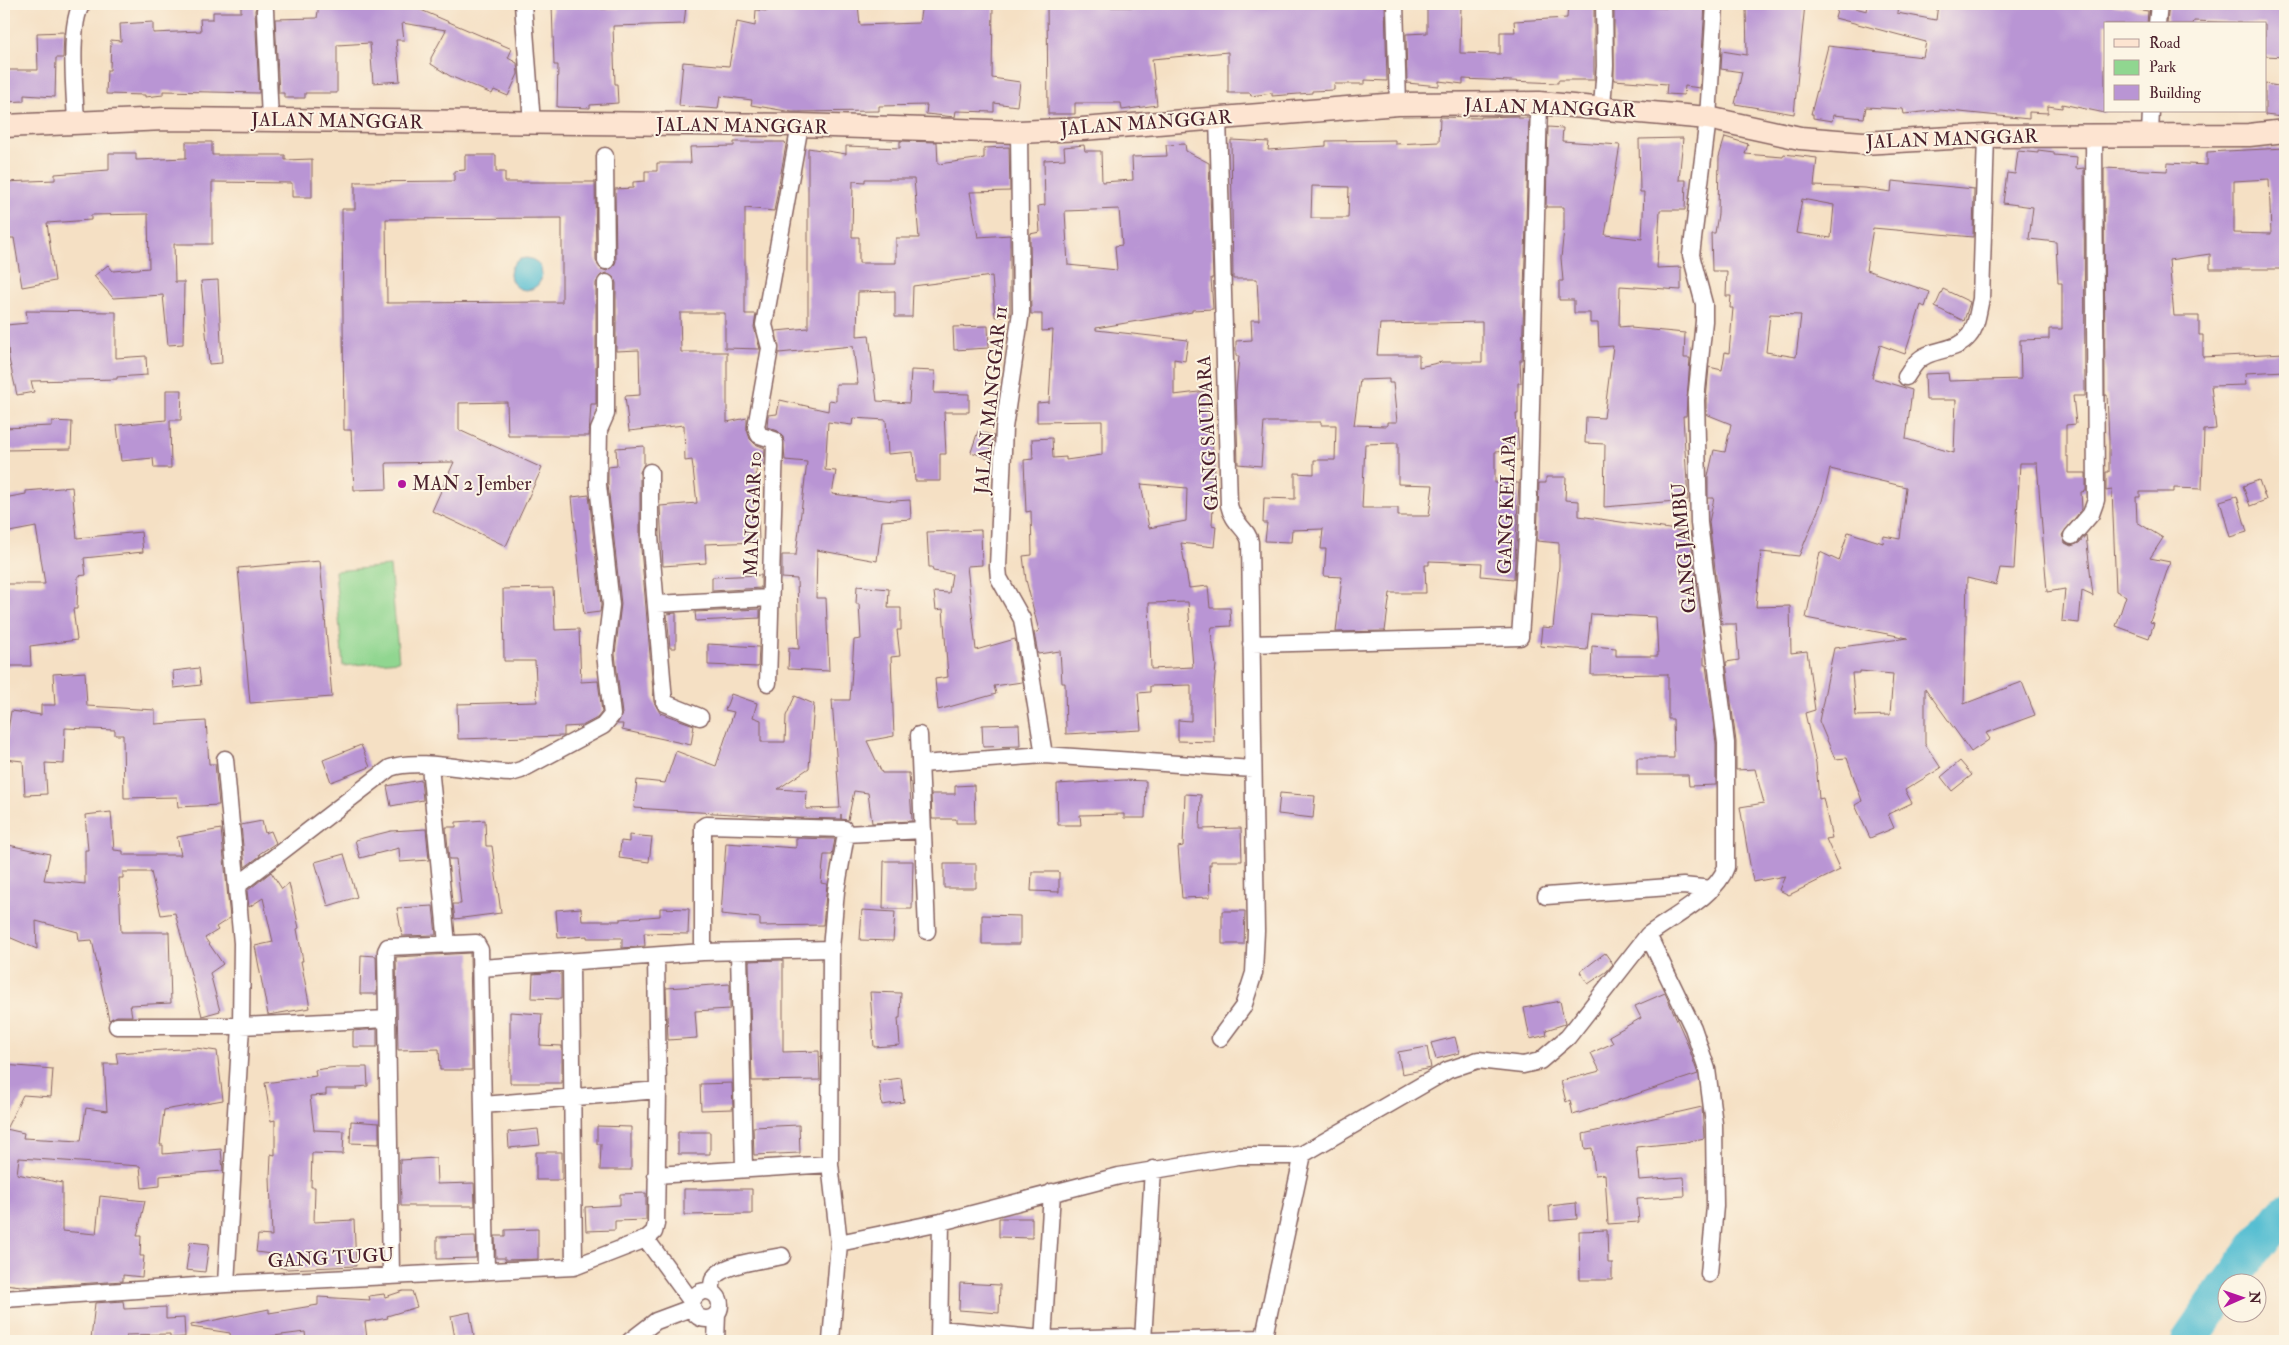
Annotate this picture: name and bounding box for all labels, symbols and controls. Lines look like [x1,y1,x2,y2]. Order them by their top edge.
legend [2104,22,2266,112]
text: Road [2149,34,2181,53]
text: Park [2149,58,2176,77]
text: Building [2149,84,2201,103]
street label: JALAN MANGGAR [1463,93,1637,123]
street label: JALAN MANGGAR [1058,105,1233,141]
street label: JALAN MANGGAR [250,107,423,135]
street label: JALAN MANGGAR [655,112,828,140]
street label: JALAN MANGGAR [1865,124,2039,154]
street label: JALAN MANGGAR 11 [969,305,1013,496]
street label: GANG SAUDARA [1192,355,1224,511]
street label: GANG KELAPA [1493,433,1521,575]
street label: MANGGAR 10 [739,451,767,577]
place label: MAN 2 Jember [412,472,531,496]
marker: MAN 2 Jember [396,478,408,490]
street label: GANG JAMBU [1666,482,1702,614]
street label: GANG TUGU [267,1243,395,1273]
north arrow [2216,1272,2266,1322]
text: N [2246,1290,2263,1305]

